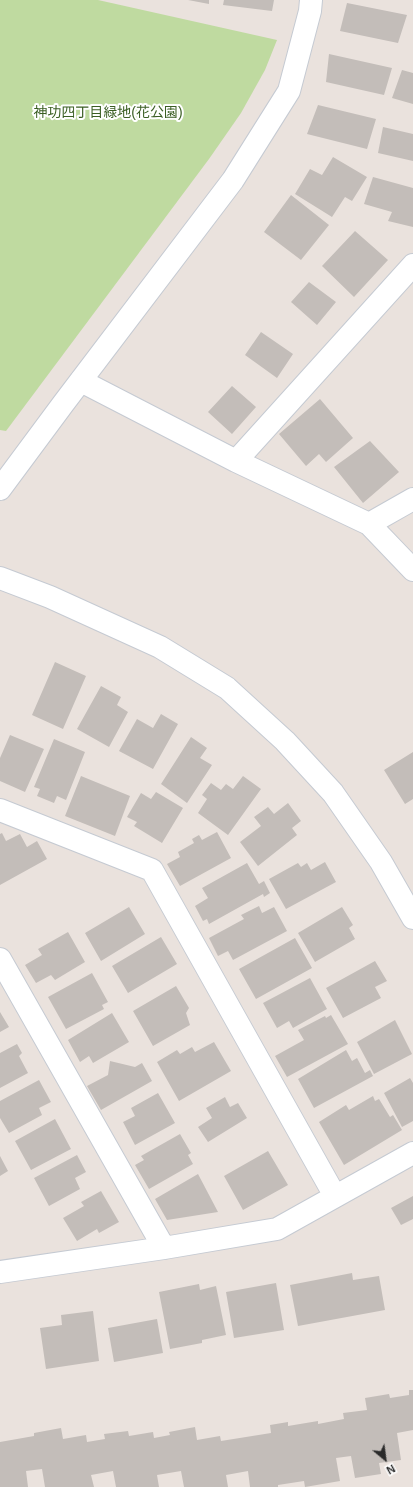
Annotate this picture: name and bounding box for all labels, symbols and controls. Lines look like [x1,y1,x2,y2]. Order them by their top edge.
park label: 神功四丁目緑地(花公園) [33,105,183,121]
north arrow [365,1439,405,1479]
text: N [384,1462,397,1477]

